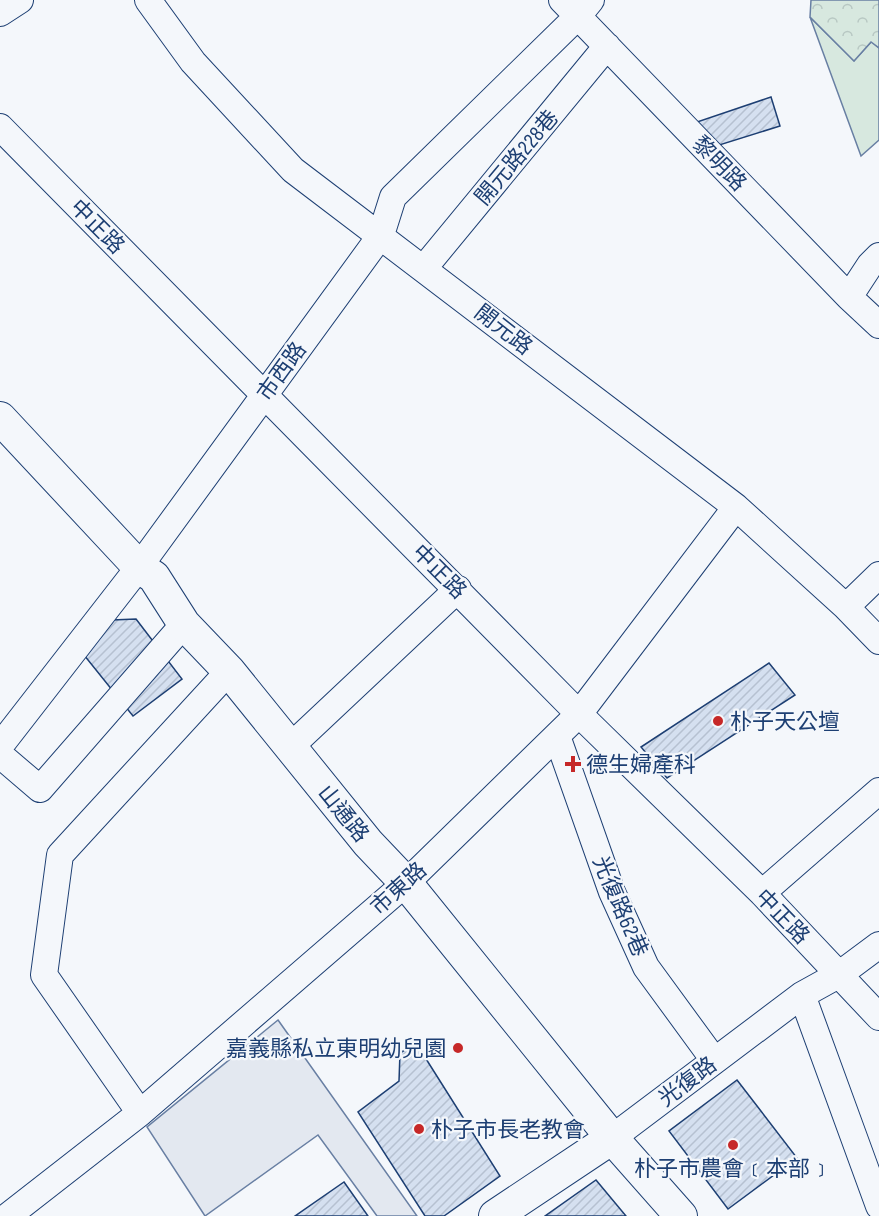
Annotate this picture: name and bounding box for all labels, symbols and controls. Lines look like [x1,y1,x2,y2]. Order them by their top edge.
street label: 開元路228巷 [470,105,565,211]
street label: 黎明路 [686,131,752,197]
street label: 中正路 [64,194,130,260]
street label: 開元路 [469,299,537,361]
street label: 市西路 [252,337,313,407]
street label: 中正路 [406,539,472,605]
place label: 朴子天公壇 [730,709,840,736]
marker: 朴子天公壇 [711,714,725,728]
place label: 德生婦產科 [586,752,696,779]
marker: 德生婦產科 [564,755,582,773]
street label: 山通路 [312,780,374,848]
street label: 光復路62巷 [586,852,653,961]
street label: 市東路 [365,857,433,921]
street label: 中正路 [749,884,815,950]
place label: 嘉義縣私立東明幼兒園 [226,1036,446,1063]
marker: 嘉義縣私立東明幼兒園 [451,1041,465,1055]
street label: 光復路 [653,1052,722,1113]
place label: 朴子市長老教會 [431,1117,585,1144]
marker: 朴子市長老教會 [412,1122,426,1136]
marker: 朴子市農會﹝本部﹞ [726,1138,740,1152]
place label: 朴子市農會﹝本部﹞ [634,1156,832,1183]

